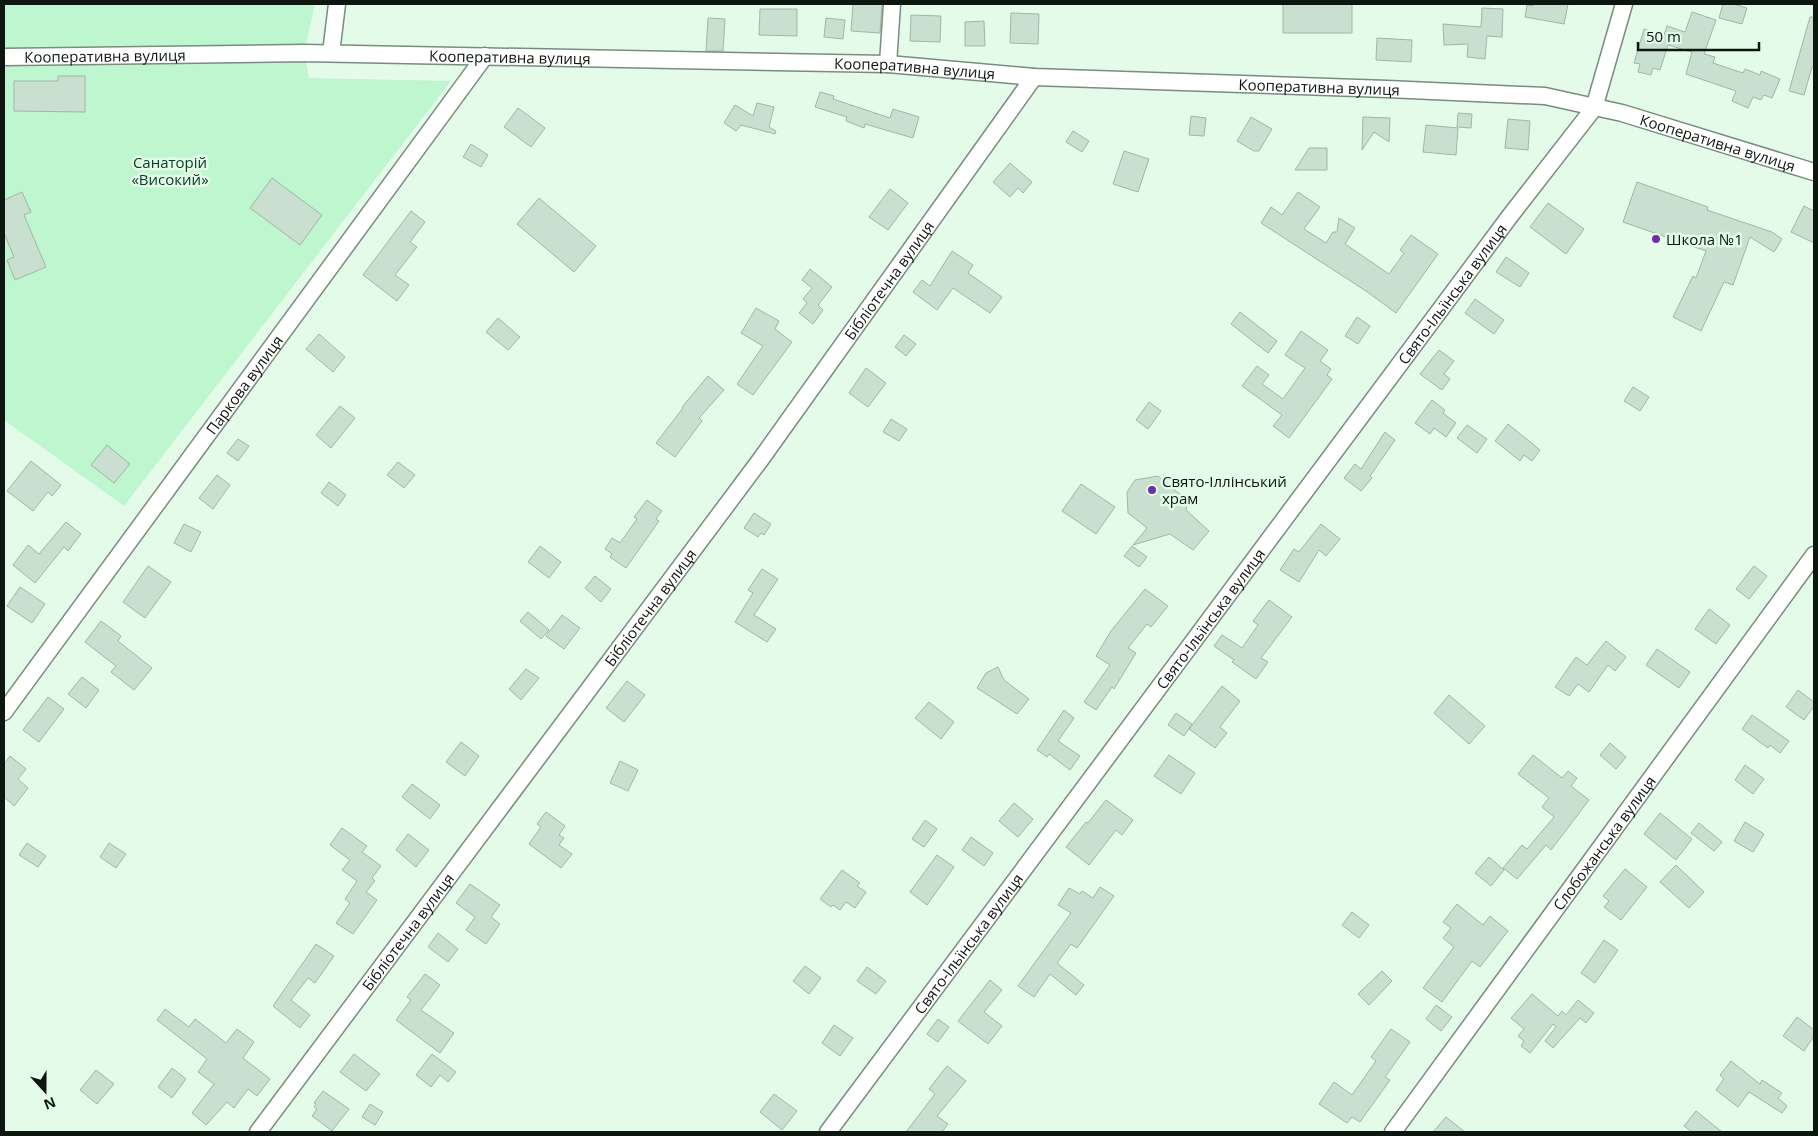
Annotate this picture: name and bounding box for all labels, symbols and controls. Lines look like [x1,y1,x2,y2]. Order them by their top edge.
scale bar [1638,20,1759,52]
text: 50 m [1646,26,1681,46]
street label: Кооперативна вулиця [24,45,186,67]
street label: Кооперативна вулиця [429,45,591,68]
street label: Кооперативна вулиця [834,53,996,84]
street label: Кооперативна вулиця [1238,74,1400,100]
street label: Кооперативна вулиця [1638,109,1798,176]
park label: Санаторій «Високий» [131,152,209,189]
street label: Бібліотечна вулиця [839,217,938,344]
street label: Свято-Ільїнська вулиця [1393,220,1511,368]
place label: Школа №1 [1666,229,1743,249]
marker: Школа №1 [1650,233,1662,245]
street label: Паркова вулиця [201,331,287,438]
place label: Свято-Іллінський храм [1162,471,1287,508]
marker: Свято-Іллінський храм [1146,484,1158,496]
street label: Свято-Ільїнська вулиця [1151,544,1269,693]
street label: Бібліотечна вулиця [600,545,701,670]
street label: Слобожанська вулиця [1548,771,1660,914]
street label: Бібліотечна вулиця [357,869,458,994]
street label: Свято-Ільїнська вулиця [909,869,1027,1018]
north arrow [20,1066,70,1116]
text: N [41,1093,59,1115]

